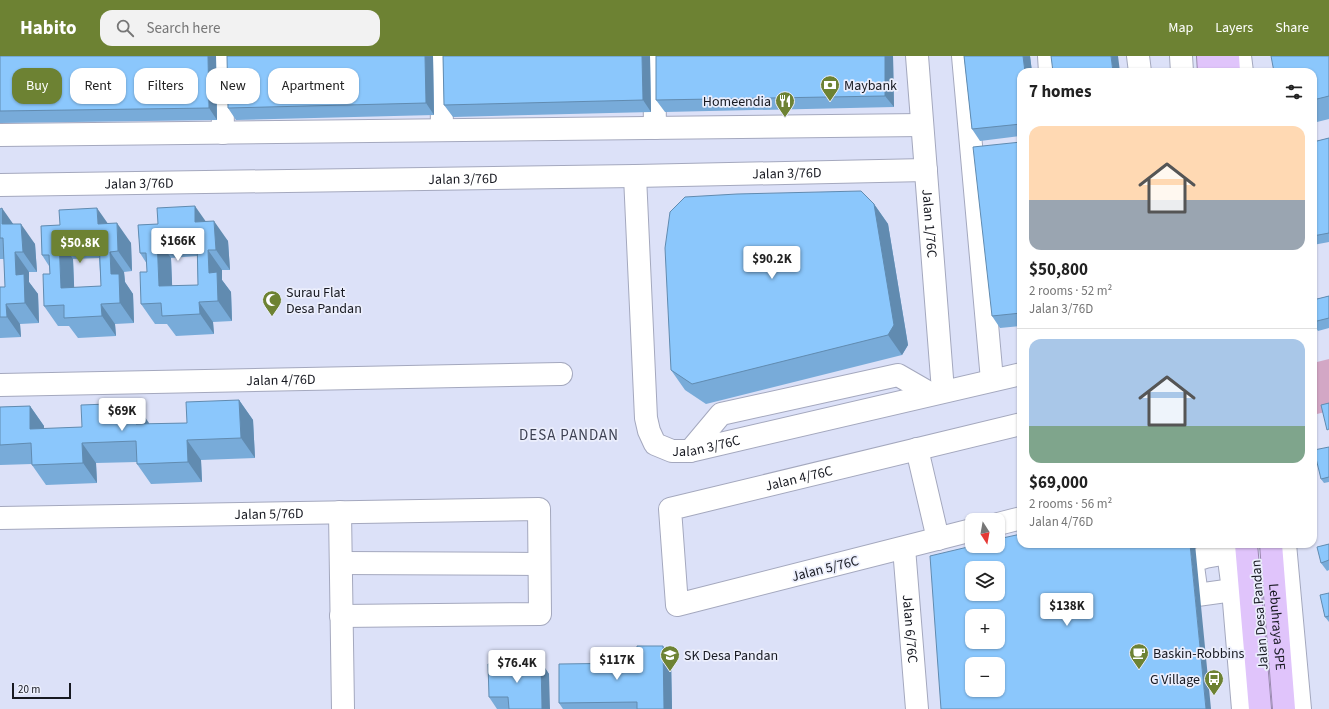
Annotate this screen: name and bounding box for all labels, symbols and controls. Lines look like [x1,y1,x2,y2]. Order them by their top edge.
search box [100,10,380,46]
text: Habito [20,15,76,42]
icon: search [114,17,136,39]
text: Search here [146,18,220,39]
text: Map [1168,18,1193,38]
text: Layers [1215,18,1253,38]
text: Share [1275,18,1309,38]
chip: Buy [12,68,62,104]
chip: Rent [70,68,126,104]
chip: Filters [134,68,198,104]
chip: New [206,68,260,104]
chip: Apartment [268,68,359,104]
bank icon: Maybank [819,74,841,102]
place label: Maybank [844,76,897,96]
text: 7 homes [1029,80,1091,104]
icon: filters [1283,81,1305,103]
restaurant icon: Homeendia [774,90,796,118]
place label: Homeendia [703,92,771,112]
icon: home [1131,152,1203,224]
street label: Jalan 3/76D [752,163,822,185]
street label: Jalan 3/76D [428,169,498,190]
street label: Jalan 3/76D [104,174,174,195]
street label: Jalan 1/76C [916,189,942,259]
pin: $166K [150,228,206,262]
pin: $50.8K [47,230,113,264]
text: $166K [160,232,196,250]
text: $50.8K [60,234,100,252]
pin: $90.2K [739,246,805,280]
text: $90.2K [752,250,792,268]
text: $50,800 [1029,258,1088,282]
text: 2 rooms · 52 m² [1029,282,1112,300]
place label: Surau Flat Desa Pandan [286,283,362,319]
mosque icon: Surau Flat Desa Pandan [261,289,283,317]
text: Jalan 3/76D [1029,300,1093,318]
icon: home [1131,365,1203,437]
street label: Jalan 4/76D [246,370,316,391]
pin: $69K [98,398,146,432]
text: $69K [108,402,136,420]
district label: DESA PANDAN [519,425,619,446]
street label: Jalan 3/76C [672,431,742,462]
street label: Jalan 4/76C [763,461,835,497]
text: $69,000 [1029,471,1088,495]
text: 2 rooms · 56 m² [1029,495,1112,513]
street label: Jalan 5/76D [234,504,304,525]
north arrow [965,513,1005,553]
map controls [965,513,1005,697]
text: Jalan 4/76D [1029,513,1093,531]
street label: Jalan 5/76C [790,551,861,587]
street label: Jalan Desa Pandan [1246,559,1274,671]
button: layers [965,561,1005,601]
street label: Lebuhraya SPE [1263,583,1290,671]
pin: $138K [1039,593,1095,627]
street label: Jalan 6/76C [897,594,922,664]
text: $138K [1049,597,1085,615]
button: + [965,609,1005,649]
cafe icon: Baskin-Robbins [1128,642,1150,670]
school or university icon: SK Desa Pandan [659,644,681,672]
place label: Baskin-Robbins [1153,644,1245,664]
place label: SK Desa Pandan [684,646,778,666]
pin: $117K [589,647,645,681]
pin: $76.4K [484,650,550,684]
text: $117K [599,651,635,669]
text: $76.4K [497,654,537,672]
button: − [965,657,1005,697]
bus stop icon: G Village [1203,668,1225,696]
place label: G Village [1150,670,1200,690]
scale bar [12,681,71,700]
text: 20 m [18,682,40,697]

